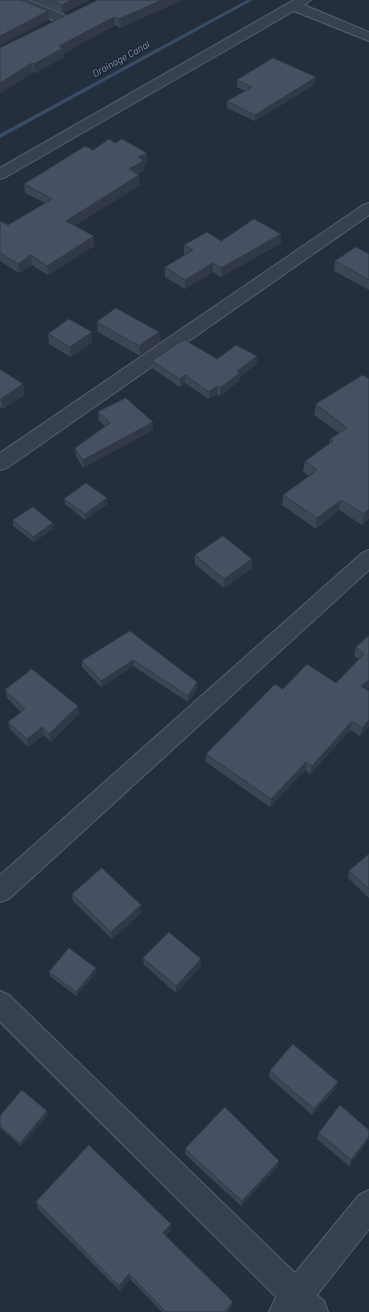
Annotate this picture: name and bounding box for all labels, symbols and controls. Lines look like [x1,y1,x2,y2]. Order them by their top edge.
water label: Drainage Canal [90,38,152,80]

